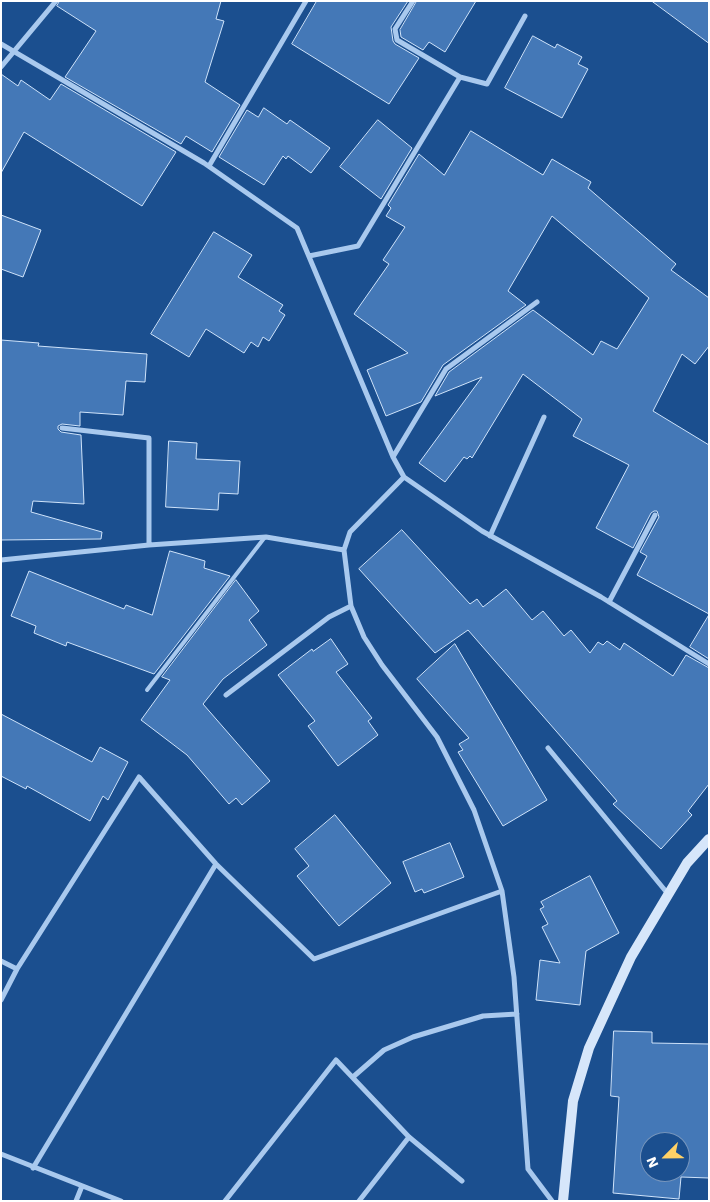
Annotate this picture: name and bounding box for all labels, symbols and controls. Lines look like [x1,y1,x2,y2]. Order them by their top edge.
north arrow [640,1132,690,1182]
text: N [643,1155,662,1170]

